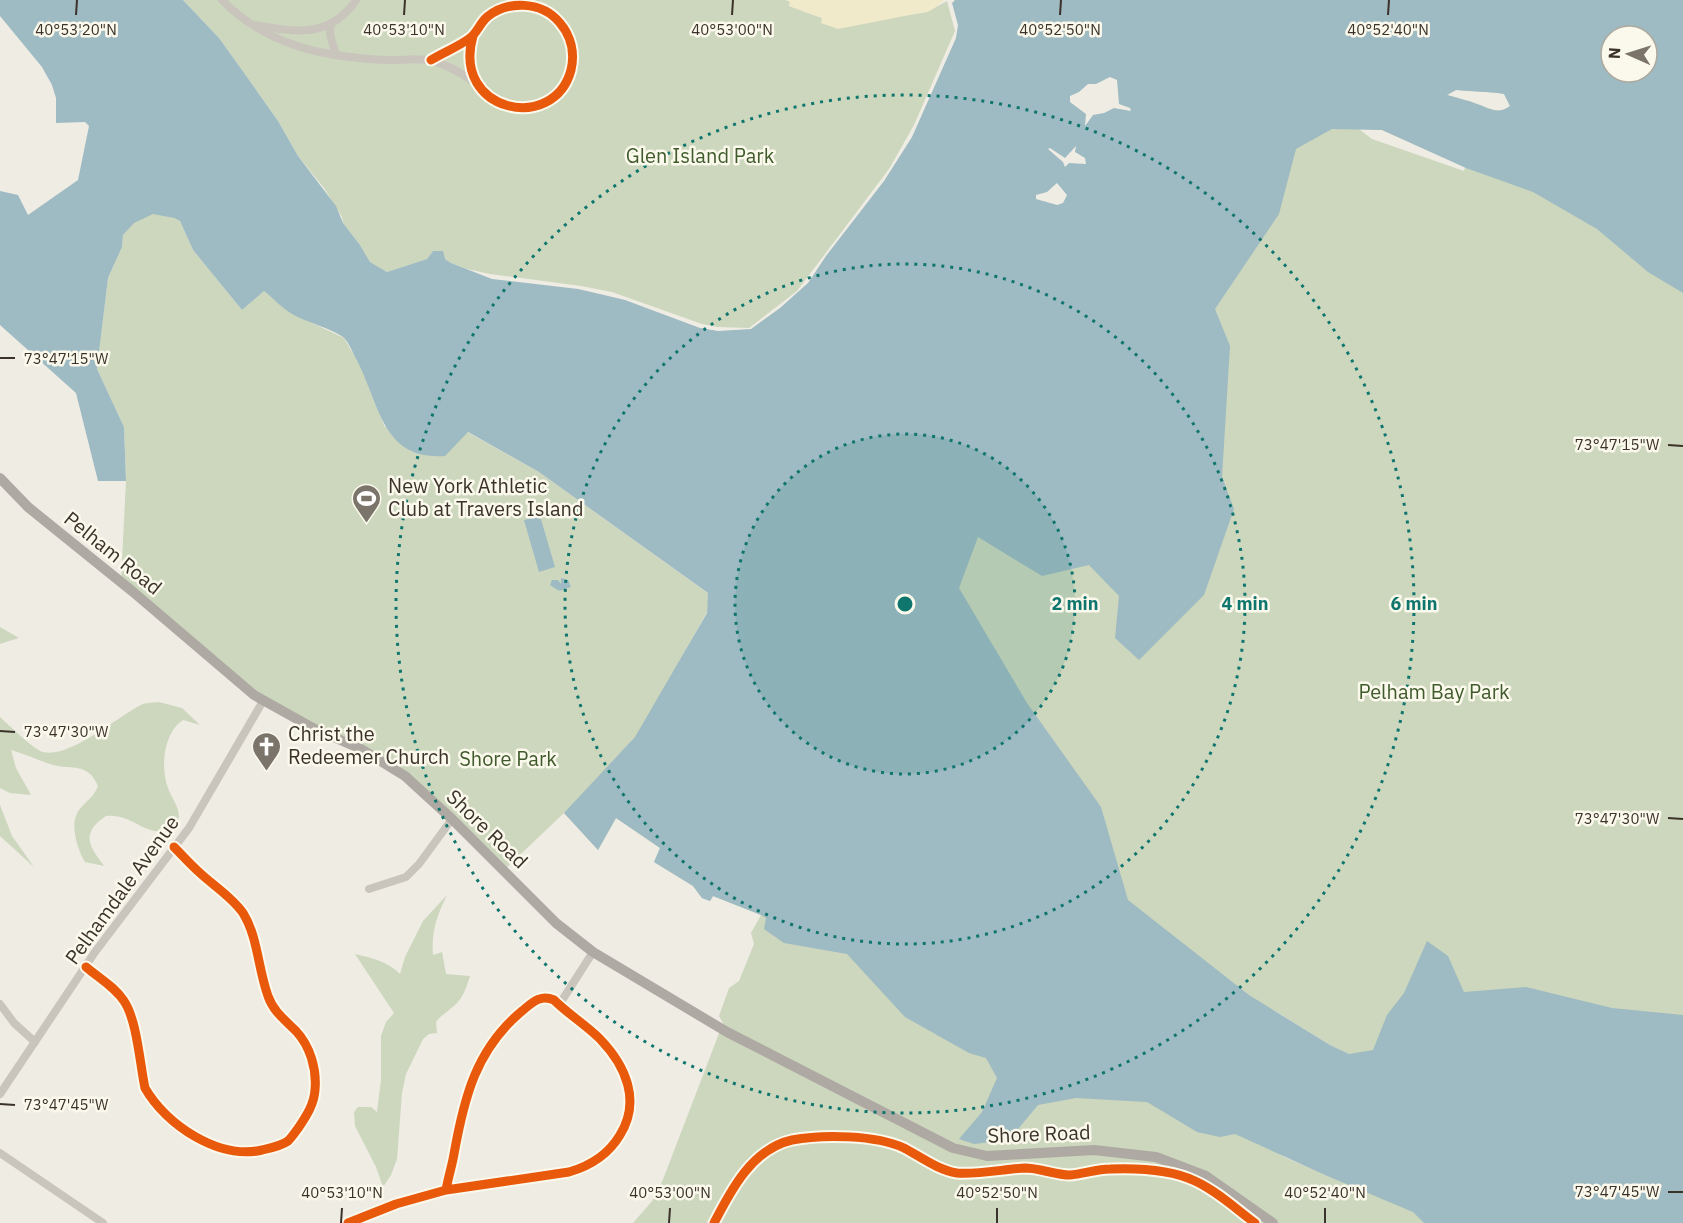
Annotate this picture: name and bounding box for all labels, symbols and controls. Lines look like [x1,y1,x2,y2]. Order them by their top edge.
text: 40°53'20"N [35,20,117,39]
text: 40°53'10"N [363,20,445,39]
text: 40°53'00"N [691,20,773,39]
text: 40°52'50"N [1019,20,1101,39]
text: 40°52'40"N [1347,20,1429,39]
north arrow [1599,24,1659,84]
text: N [1604,47,1624,60]
park label: Glen Island Park [626,142,775,169]
text: 73°47'15"W [24,349,109,368]
text: 73°47'15"W [1575,435,1660,454]
place label: New York Athletic Club at Travers Island [388,472,584,522]
sports icon: New York Athletic Club at Travers Island [351,482,383,524]
street label: Pelham Road [59,505,168,600]
text: 2 min [1051,592,1099,615]
text: 4 min [1221,592,1269,615]
text: 6 min [1390,592,1438,615]
centre of rings [895,594,915,614]
park label: Pelham Bay Park [1358,678,1510,705]
place label: Christ the Redeemer Church [288,720,449,770]
text: 73°47'30"W [24,722,109,741]
church icon: Christ the Redeemer Church [251,730,283,772]
park label: Shore Park [459,745,557,772]
street label: Shore Road [441,783,534,874]
text: 73°47'30"W [1575,809,1660,828]
street label: Pelhamdale Avenue [58,810,185,970]
text: 73°47'45"W [24,1095,109,1114]
street label: Shore Road [987,1118,1091,1149]
text: 73°47'45"W [1575,1182,1660,1201]
text: 40°53'10"N [301,1183,383,1202]
text: 40°53'00"N [629,1183,711,1202]
text: 40°52'50"N [956,1183,1038,1202]
text: 40°52'40"N [1284,1183,1366,1202]

